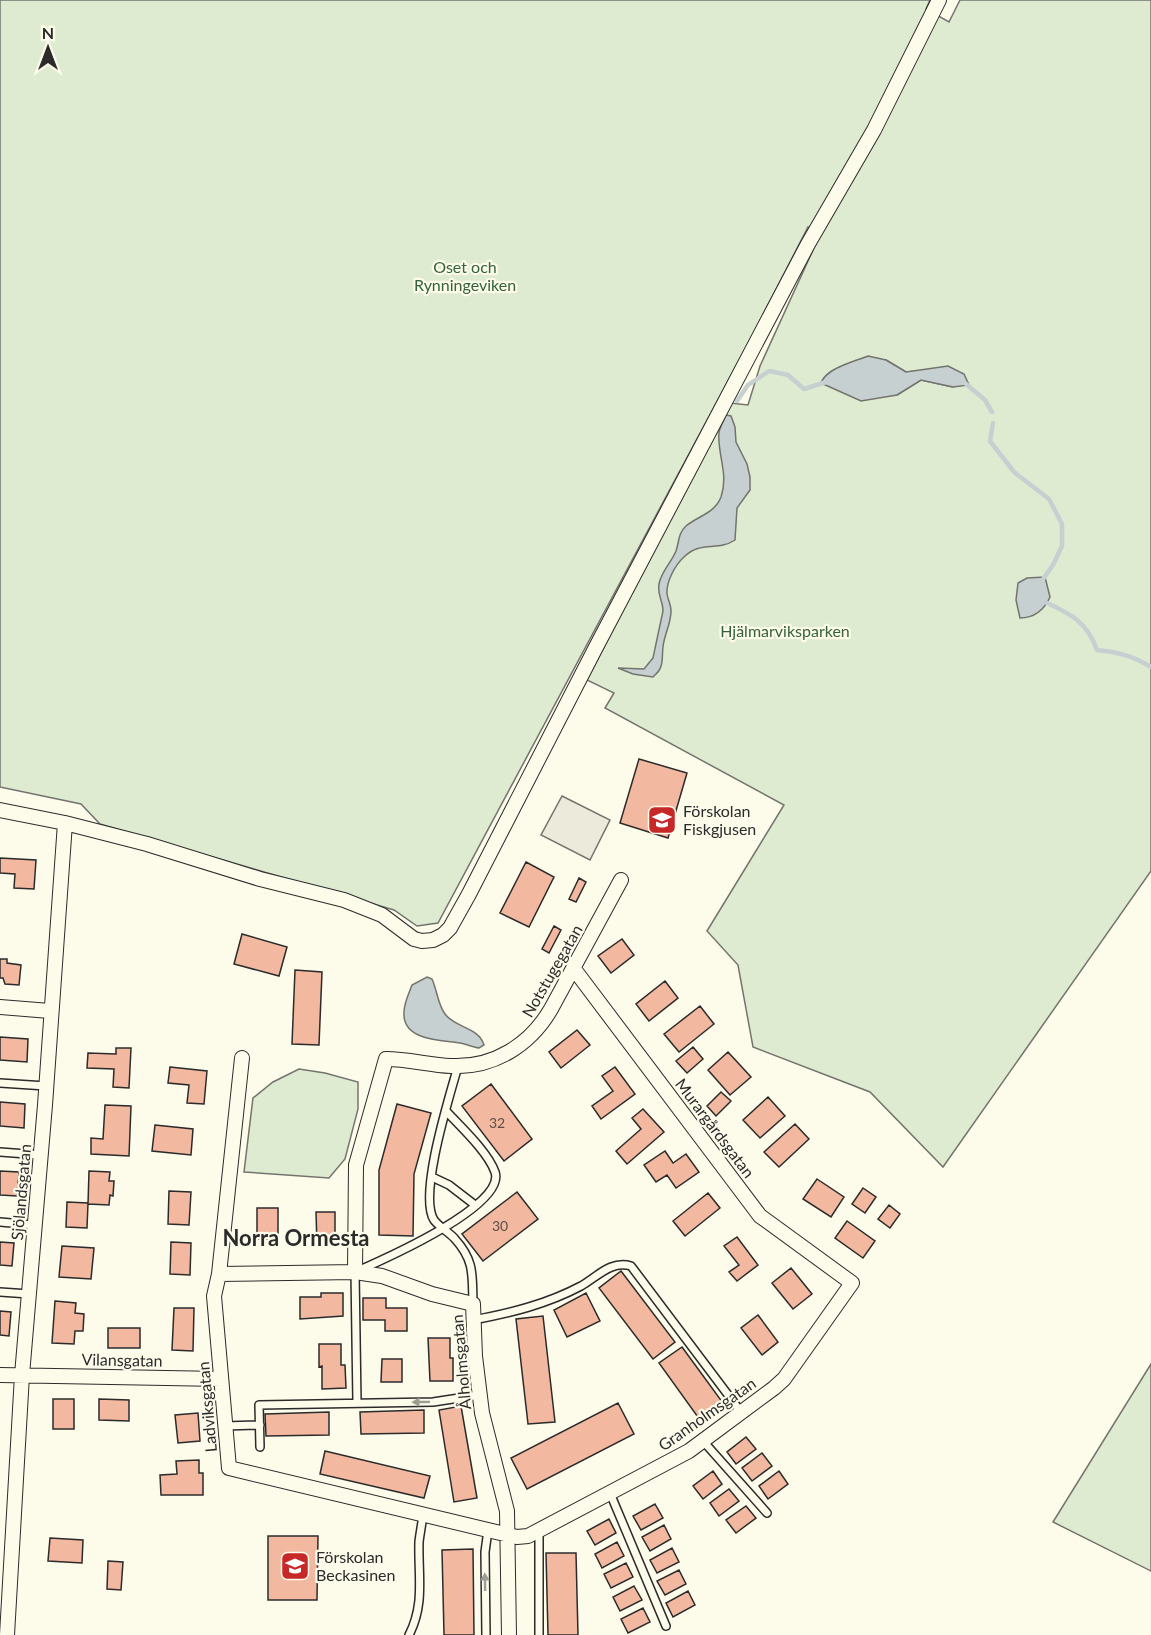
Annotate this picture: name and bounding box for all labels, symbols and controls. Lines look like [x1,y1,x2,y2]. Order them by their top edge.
north arrow [18,18,78,78]
text: N [42,23,54,42]
park label: Oset och Rynningeviken [414,257,516,294]
park label: Hjälmarviksparken [720,621,850,640]
place label: Förskolan Fiskgjusen [683,801,756,838]
school or university icon: Förskolan Fiskgjusen [646,804,678,836]
street label: Notstugegatan [517,921,586,1020]
street label: Murargårdsgatan [672,1074,759,1181]
house number: 32 [489,1114,505,1131]
street label: Sjölandsgatan [7,1143,34,1241]
house number: 30 [492,1217,508,1234]
district label: Norra Ormesta [222,1224,370,1251]
street label: Ålholmsgatan [447,1314,474,1410]
street label: Vilansgatan [81,1349,163,1370]
street label: Ladviksgatan [193,1361,220,1453]
street label: Granholmsgatan [654,1373,759,1454]
one-way arrow [412,1398,431,1407]
place label: Förskolan Beckasinen [316,1547,395,1584]
school or university icon: Förskolan Beckasinen [279,1550,311,1582]
one-way arrow [480,1573,490,1592]

